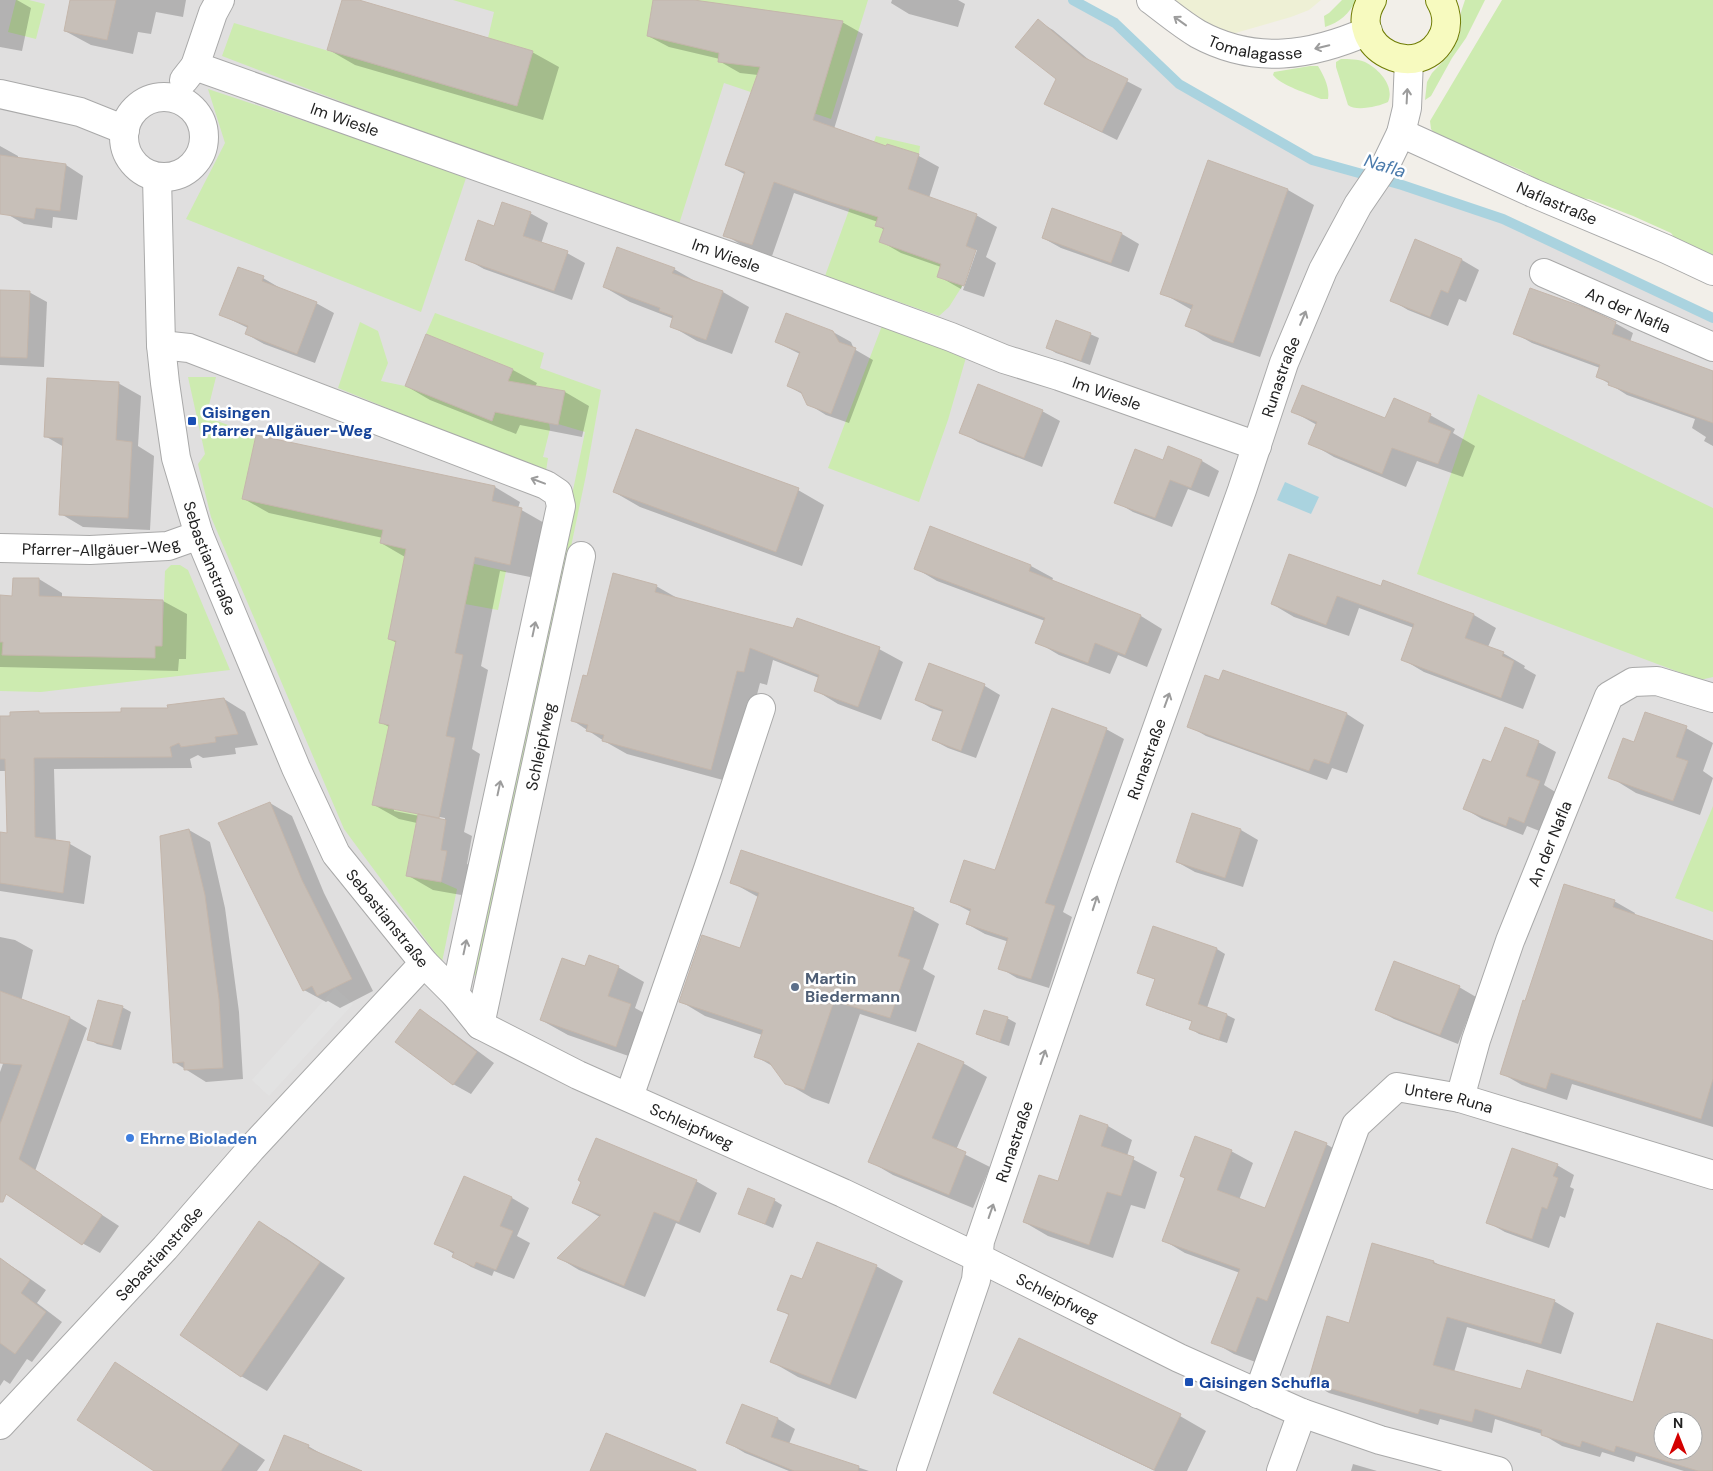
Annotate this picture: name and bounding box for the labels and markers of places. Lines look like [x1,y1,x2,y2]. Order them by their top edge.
place label: Gisingen Pfarrer-Allgäuer-Weg [202,402,373,441]
marker: Gisingen Pfarrer-Allgäuer-Weg [186,415,198,427]
place label: Martin Biedermann [805,968,900,1007]
marker: Martin Biedermann [789,981,801,993]
place label: Ehrne Bioladen [140,1128,257,1149]
marker: Ehrne Bioladen [124,1132,136,1144]
place label: Gisingen Schufla [1199,1372,1330,1393]
marker: Gisingen Schufla [1183,1376,1195,1388]

